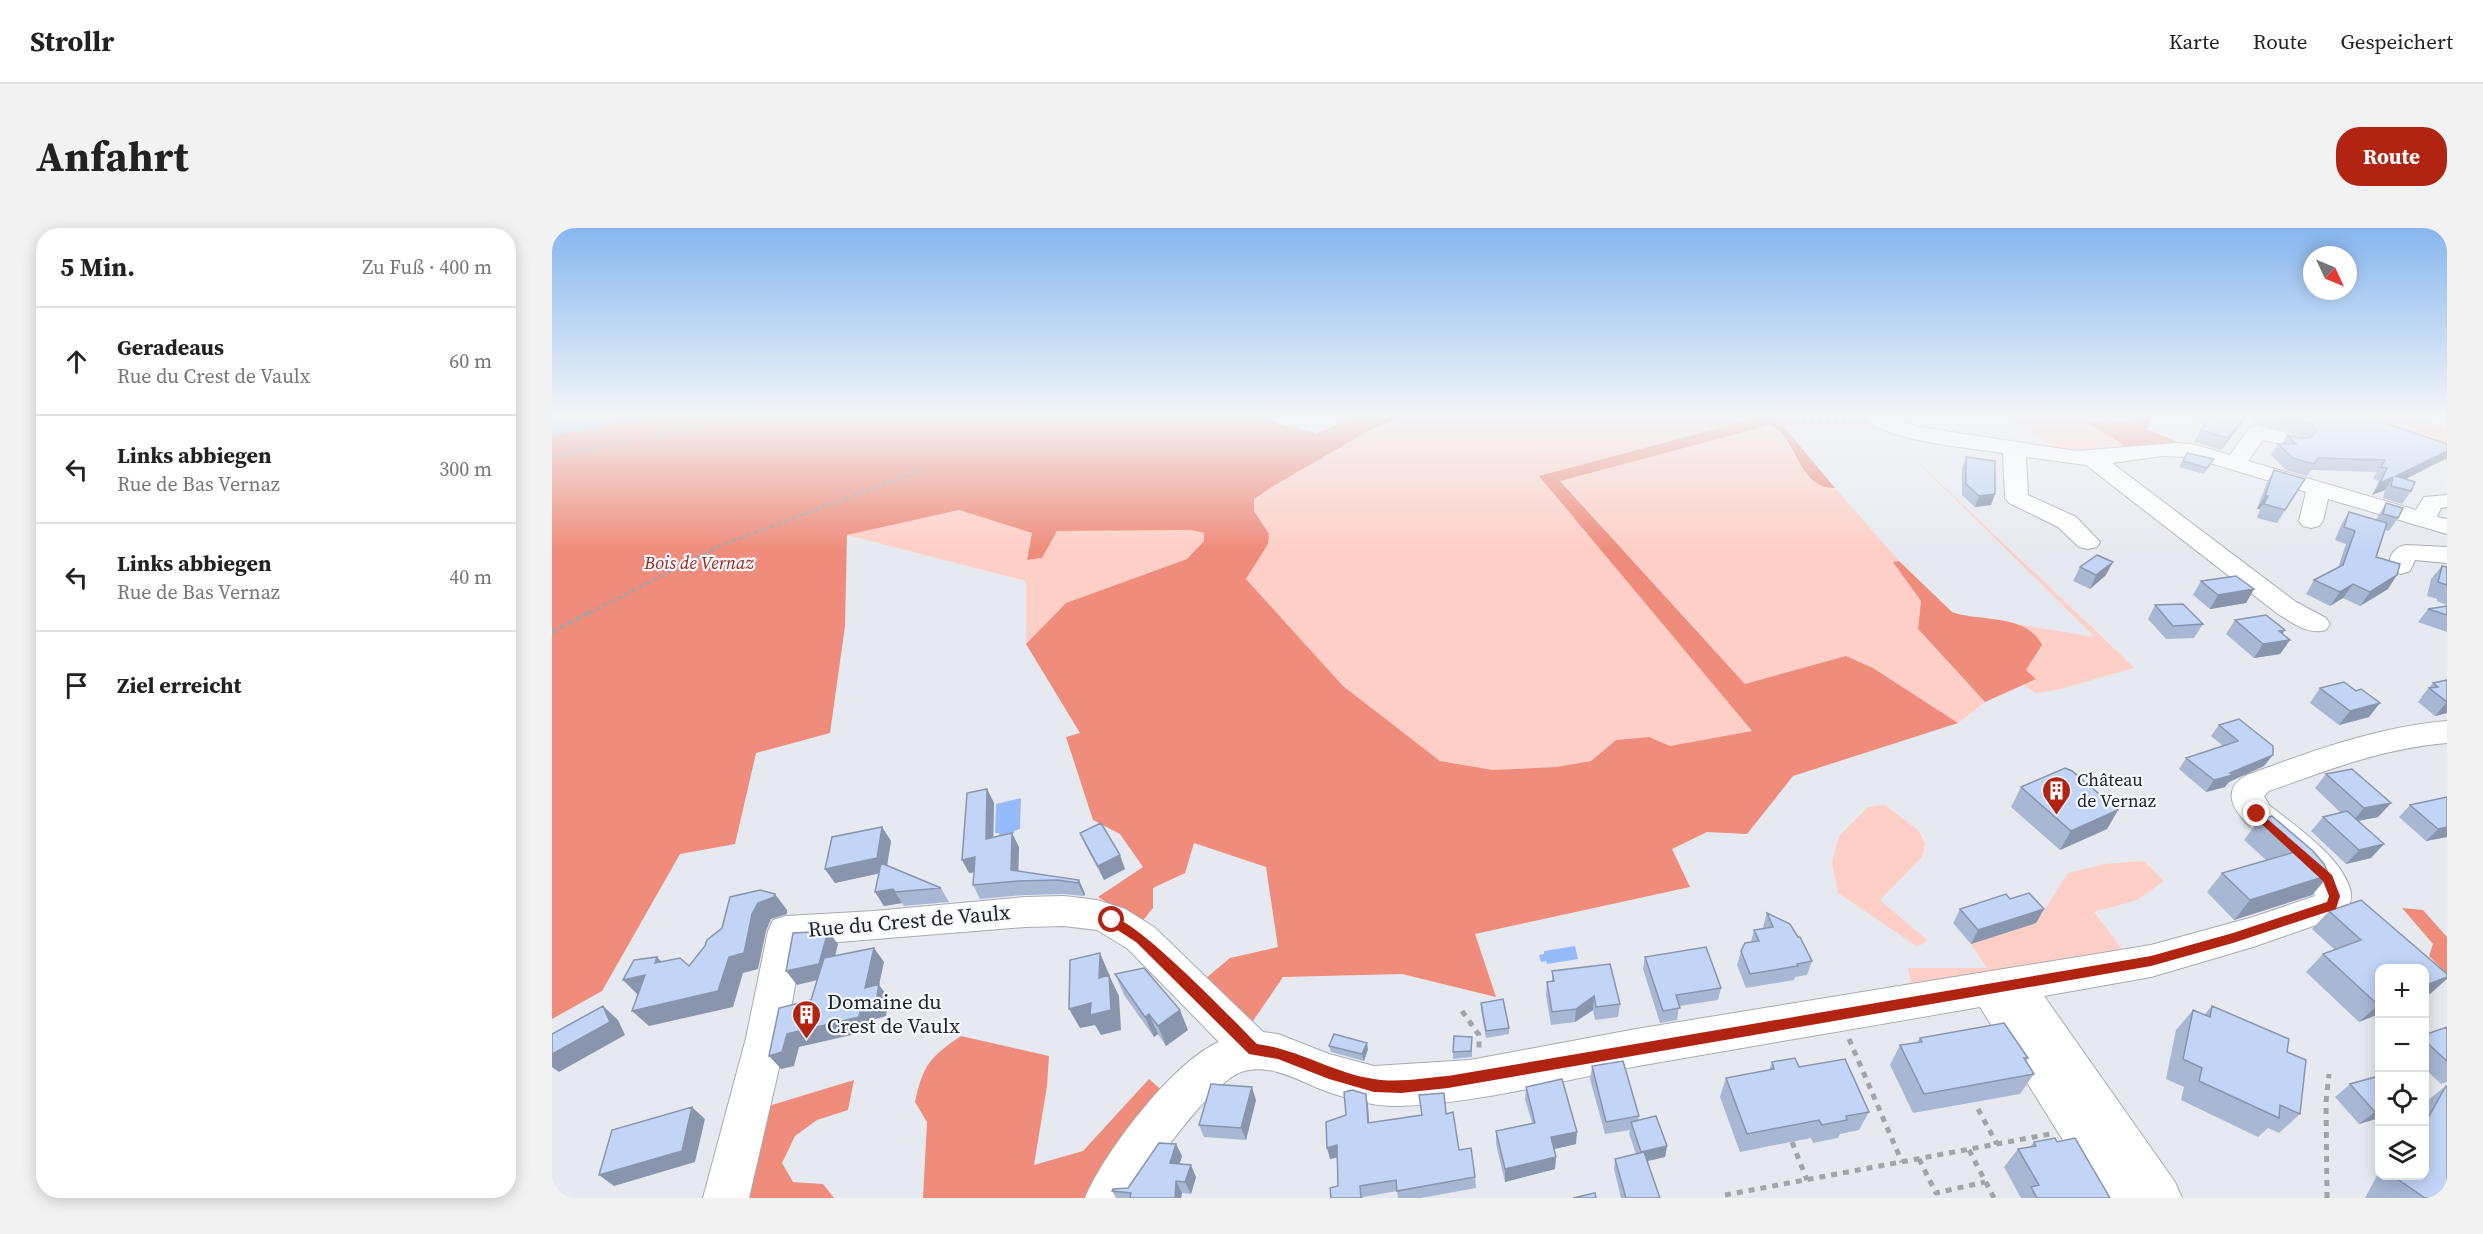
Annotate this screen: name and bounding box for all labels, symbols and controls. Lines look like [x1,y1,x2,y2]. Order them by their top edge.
text: Strollr [30,22,114,60]
text: Karte [2169,27,2220,56]
text: Route [2253,27,2307,56]
text: Gespeichert [2340,27,2453,56]
text: Anfahrt [36,127,188,185]
button: Route [2336,127,2447,186]
north arrow [2303,246,2357,300]
text: 5 Min. [60,249,135,285]
text: Zu Fuß · 400 m [362,253,492,281]
text: Geradeaus [117,332,224,362]
icon: ahead [60,345,93,378]
text: 60 m [449,347,492,375]
text: Rue du Crest de Vaulx [117,362,310,390]
text: Links abbiegen [117,440,272,470]
icon: left [60,453,93,486]
text: 300 m [439,455,492,483]
text: Rue de Bas Vernaz [117,470,280,498]
text: Links abbiegen [117,548,272,578]
park label: Bois de Vernaz [643,550,754,575]
icon: left [60,561,93,594]
text: 40 m [449,563,492,591]
text: Rue de Bas Vernaz [117,578,280,606]
icon: arrive [60,669,93,702]
text: Ziel erreicht [117,670,241,700]
place label: Château de Vernaz [2077,767,2156,813]
building icon: Château de Vernaz [2040,774,2072,816]
route end [2243,800,2269,826]
street label: Rue du Crest de Vaulx [807,897,1011,944]
route start [1098,906,1124,932]
map controls [2375,964,2429,1180]
button: + [2375,964,2429,1018]
place label: Domaine du Crest de Vaulx [827,987,960,1040]
building icon: Domaine du Crest de Vaulx [790,998,822,1040]
button: − [2375,1018,2429,1072]
button: locate [2375,1072,2429,1126]
button: layers [2375,1126,2429,1180]

